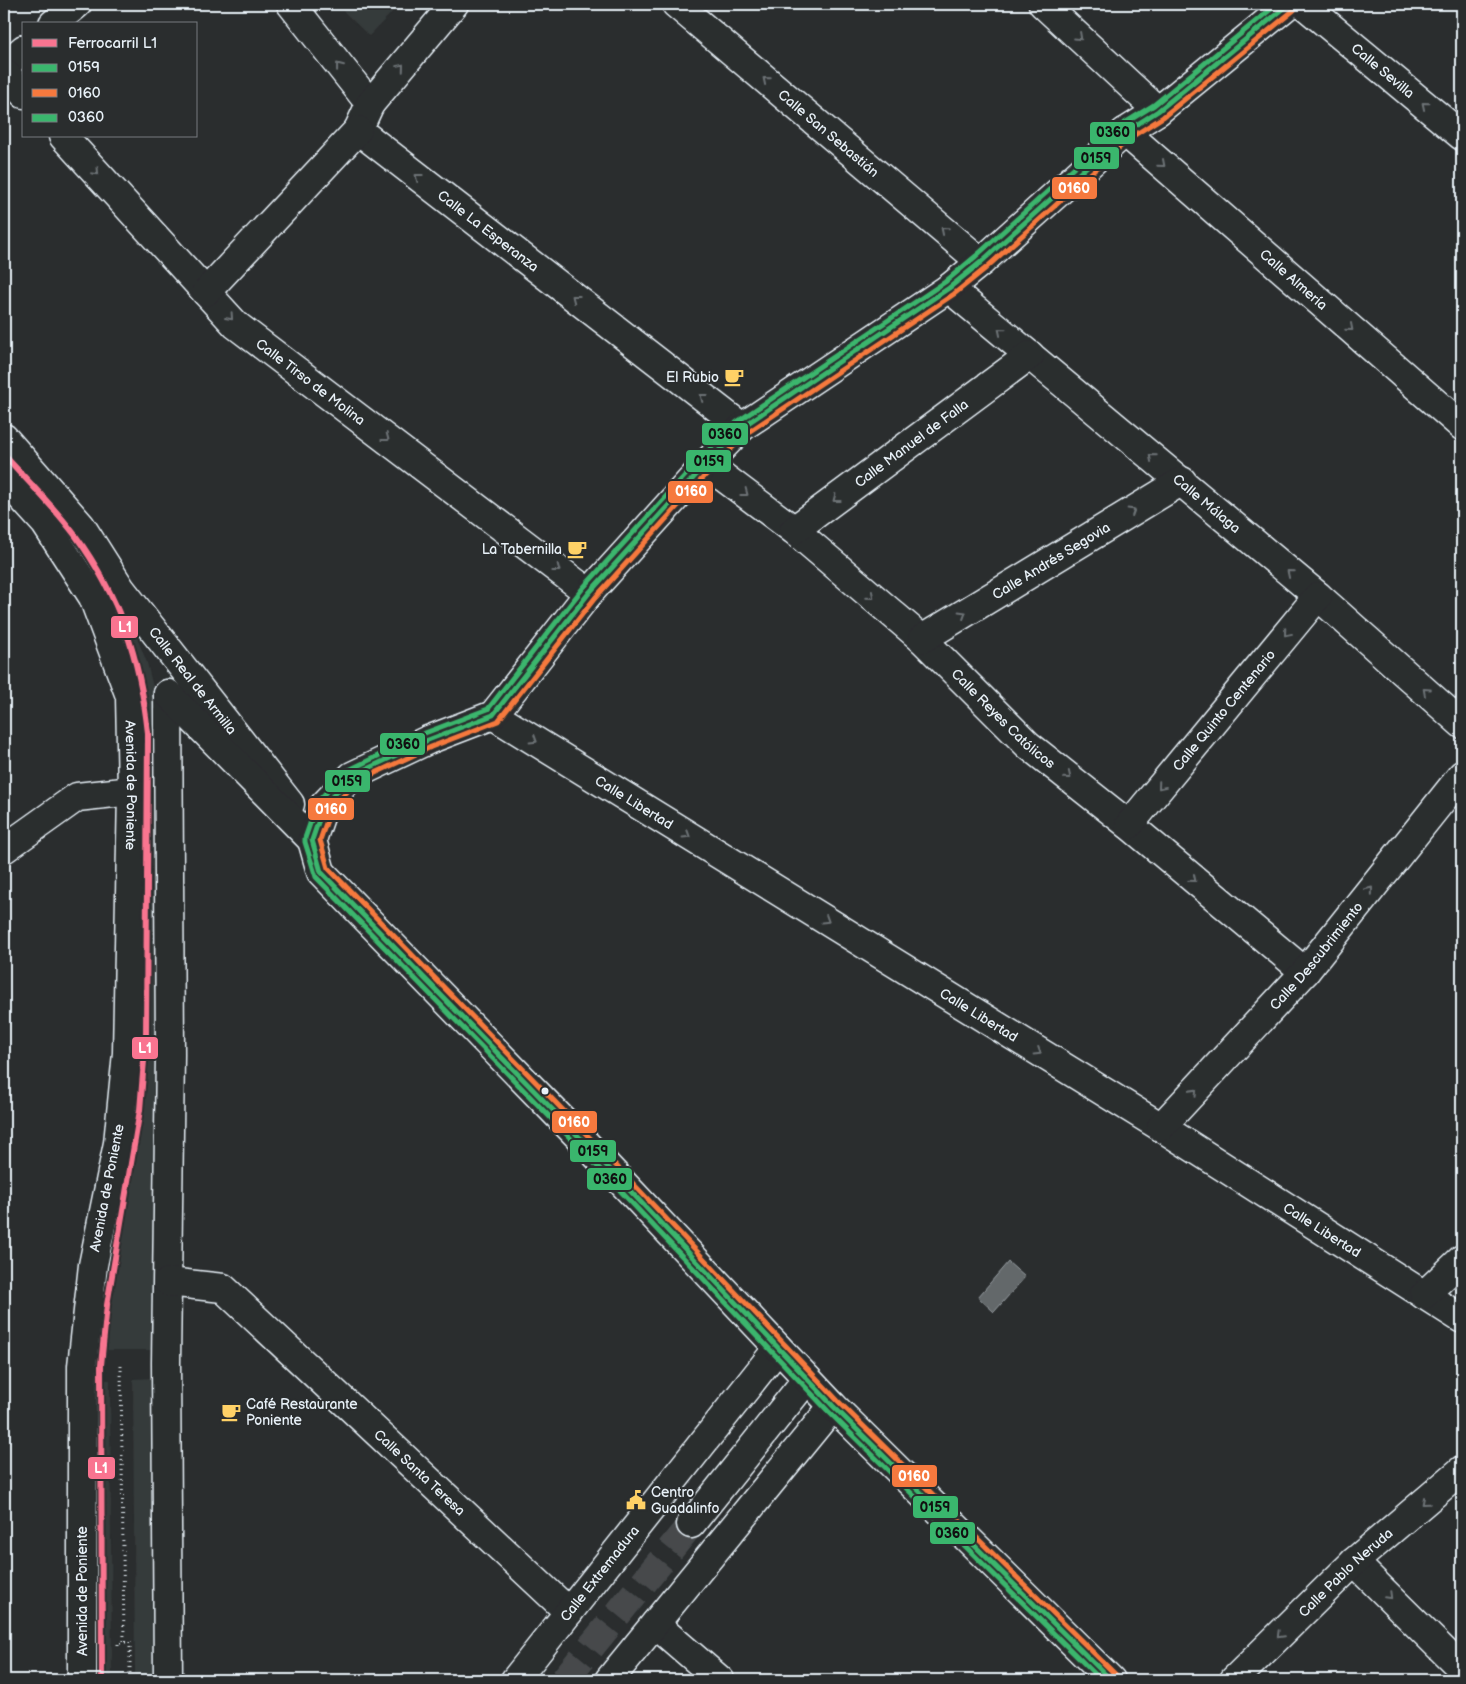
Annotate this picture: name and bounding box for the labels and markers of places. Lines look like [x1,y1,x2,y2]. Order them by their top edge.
cafe icon: El Rubio [723,366,745,388]
place label: El Rubio [666,369,719,386]
cafe icon: La Tabernilla [566,538,588,560]
place label: La Tabernilla [482,541,562,558]
unlabelled marker [540,1086,550,1096]
place label: Café Restaurante Poniente [246,1396,357,1429]
cafe icon: Café Restaurante Poniente [220,1401,242,1423]
place label: Centro Guadalinfo [651,1484,719,1517]
public building icon: Centro Guadalinfo [625,1489,647,1511]

